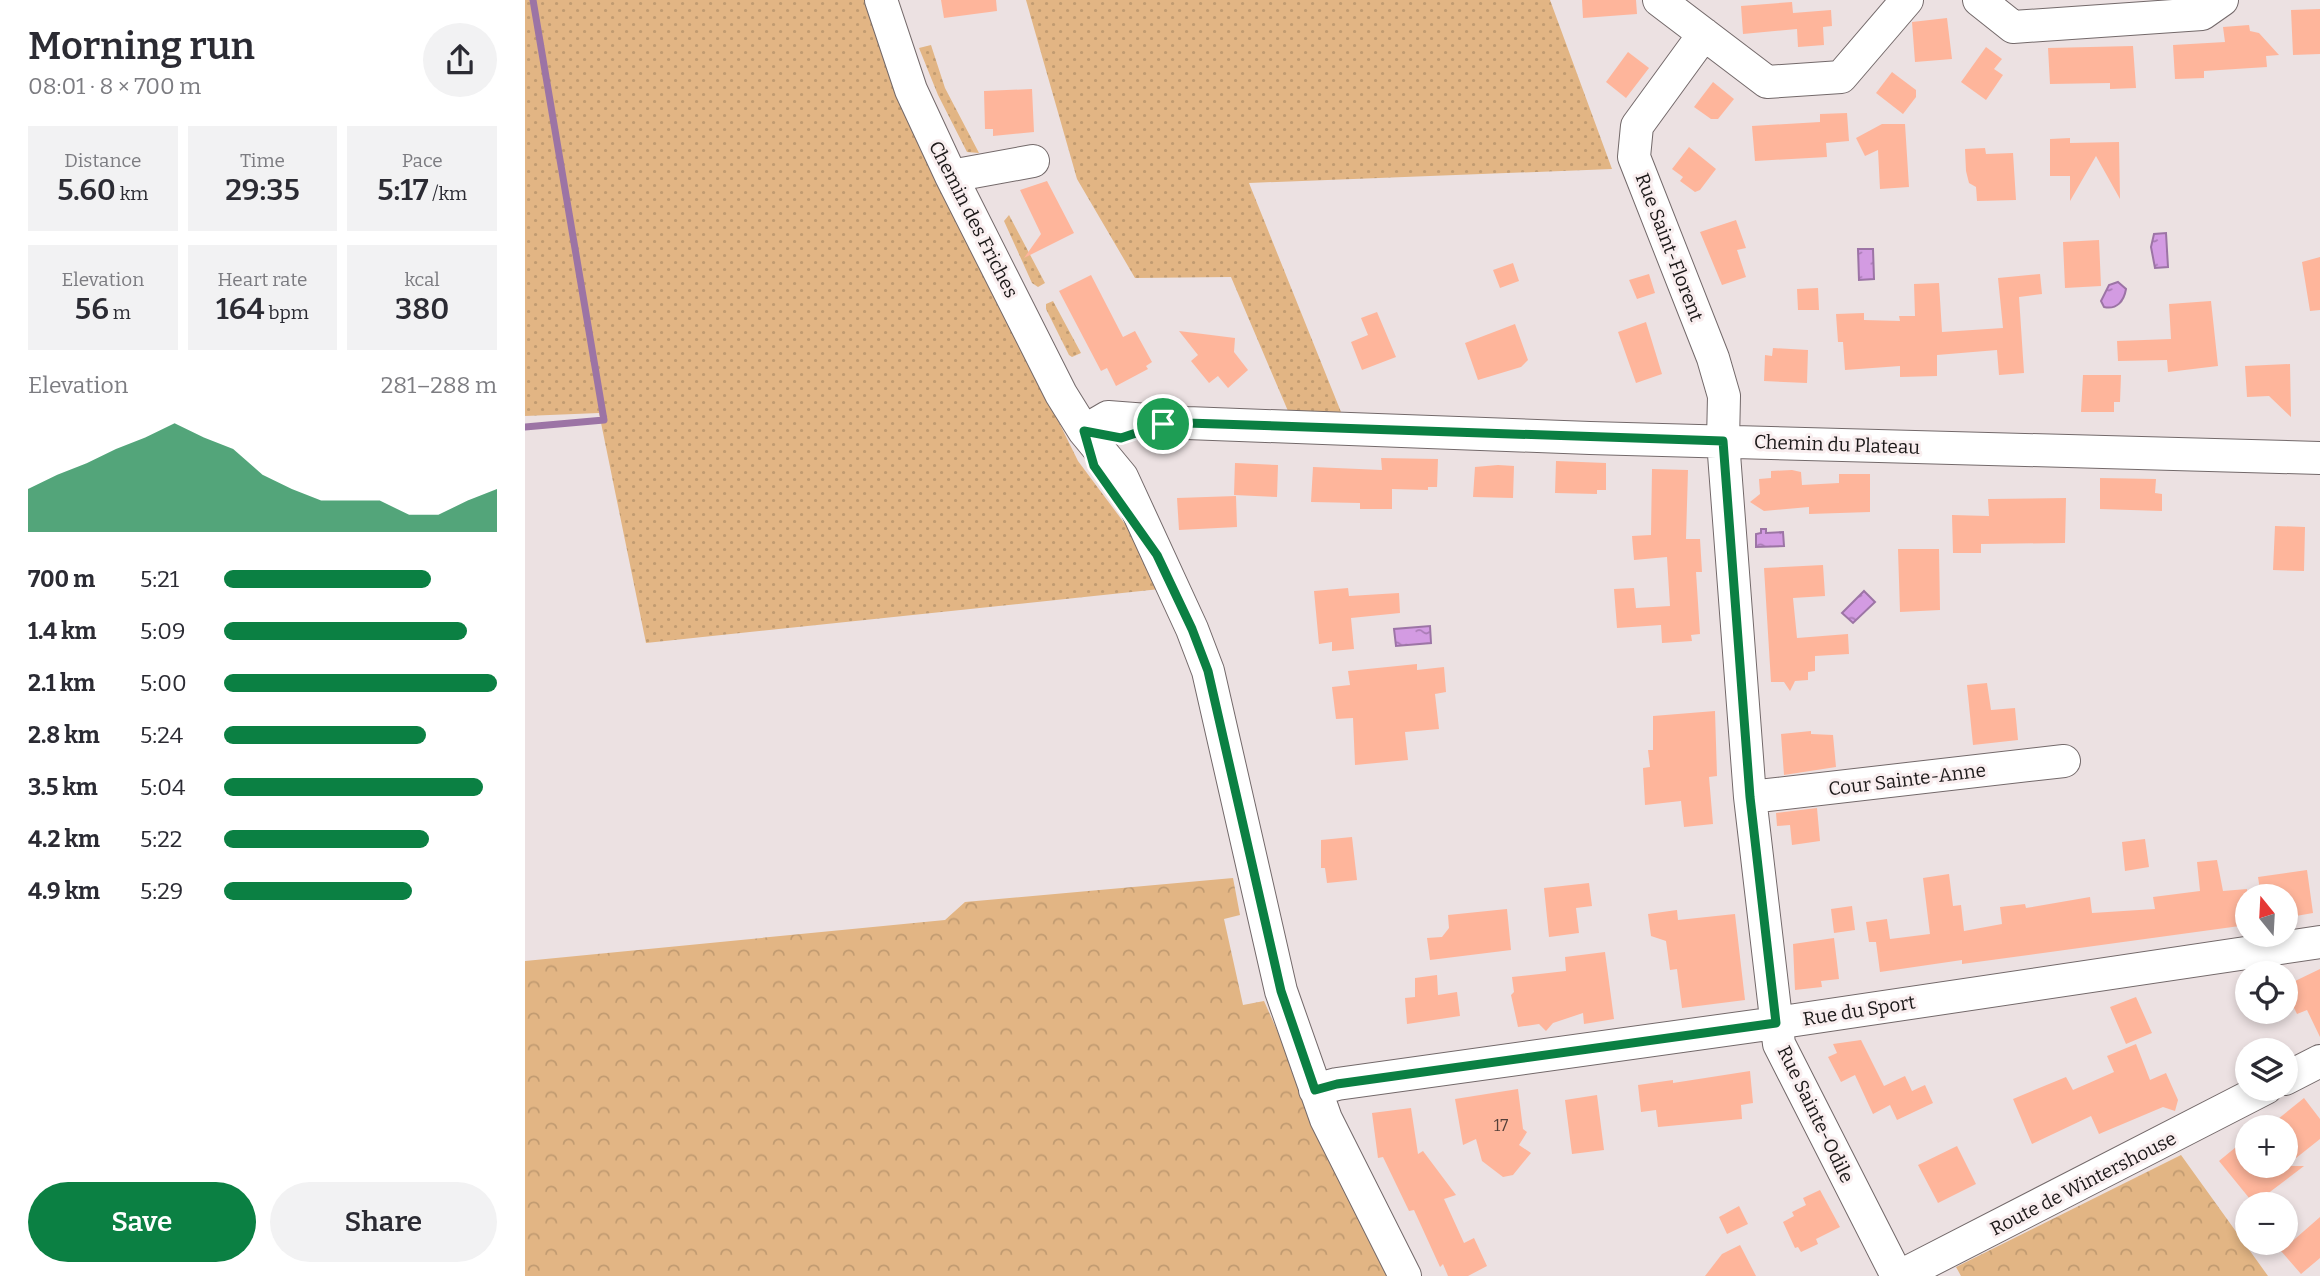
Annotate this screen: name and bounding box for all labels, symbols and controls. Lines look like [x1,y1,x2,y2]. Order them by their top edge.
text: Morning run [28,23,255,69]
button: share [423,23,497,97]
text: 08:01 · 8 × 700 m [28,72,201,100]
street label: Chemin des Friches [924,137,1023,301]
text: Distance [64,149,141,172]
text: Time [240,149,285,172]
text: Pace [402,149,443,172]
street label: Rue Saint-Florent [1631,170,1708,325]
text: 5.60 [57,172,116,208]
text: 29:35 [225,172,300,208]
text: 5:17 [377,172,428,208]
text: km [116,182,148,205]
text: /km [428,182,467,205]
text: Elevation [61,268,144,291]
text: Heart rate [218,268,307,291]
text: kcal [404,268,440,291]
text: 56 [75,291,109,327]
text: 164 [216,291,265,327]
text: 380 [395,291,449,327]
text: m [109,301,131,324]
text: bpm [265,301,309,324]
text: Elevation [28,371,128,399]
text: 281–288 m [381,371,497,399]
pin [1133,394,1193,454]
icon: arrive [1144,405,1182,443]
street label: Chemin du Plateau [1753,430,1921,459]
text: 700 m [28,565,95,593]
text: 5:21 [140,565,179,593]
text: 1.4 km [28,617,96,645]
text: 5:09 [140,617,185,645]
text: 2.1 km [28,669,95,697]
text: 5:00 [140,669,187,697]
text: 2.8 km [28,721,100,749]
text: 5:24 [140,721,183,749]
street label: Cour Sainte-Anne [1827,758,1987,801]
text: 3.5 km [28,773,98,801]
text: 5:04 [140,773,185,801]
text: 4.2 km [28,825,100,853]
text: 5:22 [140,825,182,853]
text: 4.9 km [28,877,100,905]
text: 5:29 [140,877,183,905]
north arrow [2235,884,2298,947]
map controls [2235,884,2298,1255]
button: locate [2235,961,2298,1024]
street label: Rue du Sport [1801,990,1917,1031]
button: layers [2235,1038,2298,1101]
street label: Rue Sainte-Odile [1772,1042,1859,1187]
button: + [2235,1115,2298,1178]
house number: 17 [1494,1116,1508,1135]
street label: Route de Wintershouse [1986,1127,2180,1240]
button: Save [28,1182,256,1262]
button: Share [270,1182,497,1262]
button: − [2235,1192,2298,1255]

